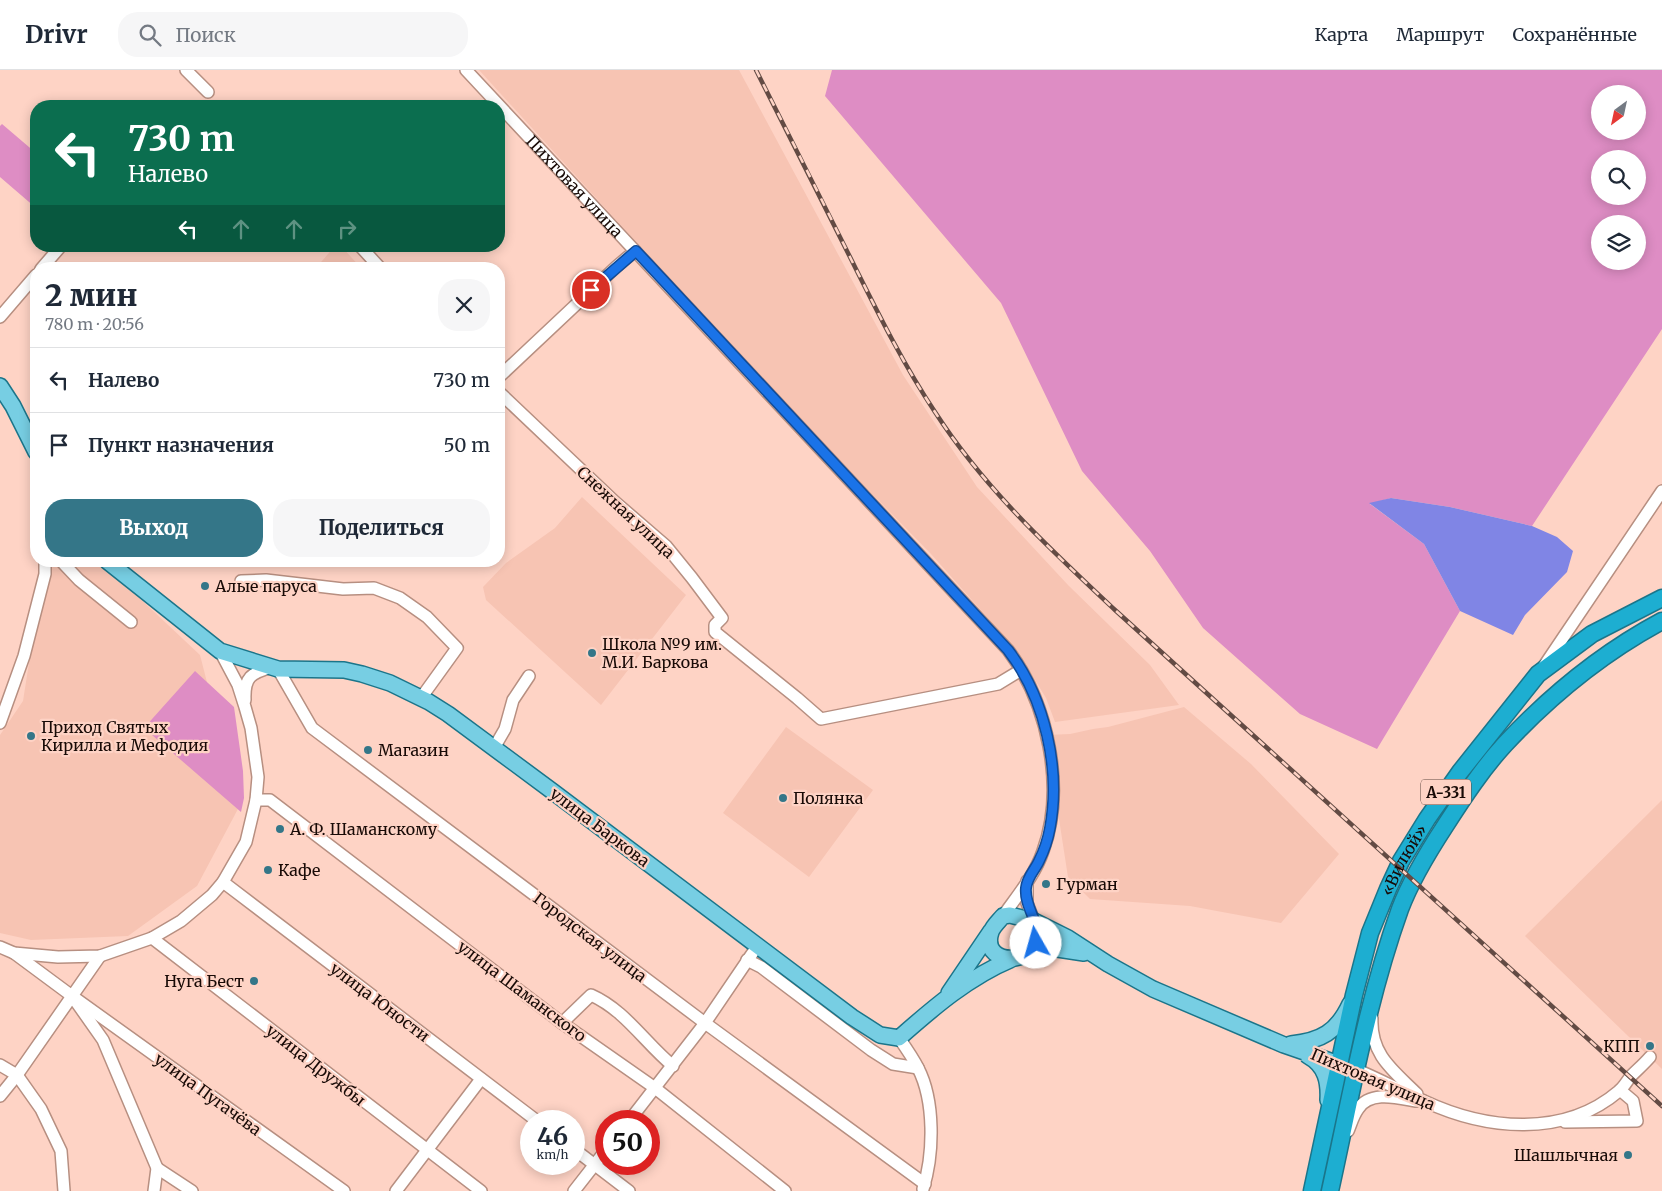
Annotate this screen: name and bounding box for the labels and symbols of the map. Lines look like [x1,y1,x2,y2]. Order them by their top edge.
north arrow [1591,85,1646,140]
street label: Пихтовая улица [522,131,628,242]
pin [570,269,612,311]
street label: Снежная улица [573,462,679,563]
place label: Алые паруса [214,576,317,596]
marker: Алые паруса [199,580,211,592]
place label: Школа №9 им. М.И. Баркова [602,634,722,672]
marker: Школа №9 им. М.И. Баркова [586,647,598,659]
place label: Приход Святых Кирилла и Мефодия [41,717,208,755]
marker: Приход Святых Кирилла и Мефодия [25,730,37,742]
place label: Магазин [378,740,449,760]
marker: Магазин [362,744,374,756]
road number: А-331 [1421,780,1471,804]
street label: улица Баркова [546,783,654,871]
place label: Полянка [793,788,864,808]
marker: Полянка [777,792,789,804]
place label: А. Ф. Шаманскому [289,819,438,839]
street label: «Вилюй» [1376,821,1431,898]
marker: А. Ф. Шаманскому [274,823,286,835]
place label: Кафе [278,860,320,880]
marker: Кафе [262,864,274,876]
place label: Гурман [1056,874,1118,894]
marker: Гурман [1040,878,1052,890]
street label: Городская улица [529,888,651,986]
position arrow [1009,916,1061,968]
street label: улица Шаманского [454,936,590,1046]
street label: улица Юности [326,958,434,1046]
place label: Нуга Бест [164,971,244,991]
marker: Нуга Бест [248,975,260,987]
street label: улица Дружбы [262,1020,370,1110]
place label: КПП [1603,1036,1640,1056]
marker: КПП [1644,1040,1656,1052]
street label: Пихтовая улица [1308,1044,1438,1114]
street label: улица Пугачёва [151,1049,266,1140]
speed limit sign: 50 [595,1110,660,1175]
place label: Шашлычная [1514,1145,1618,1165]
marker: Шашлычная [1622,1149,1634,1161]

